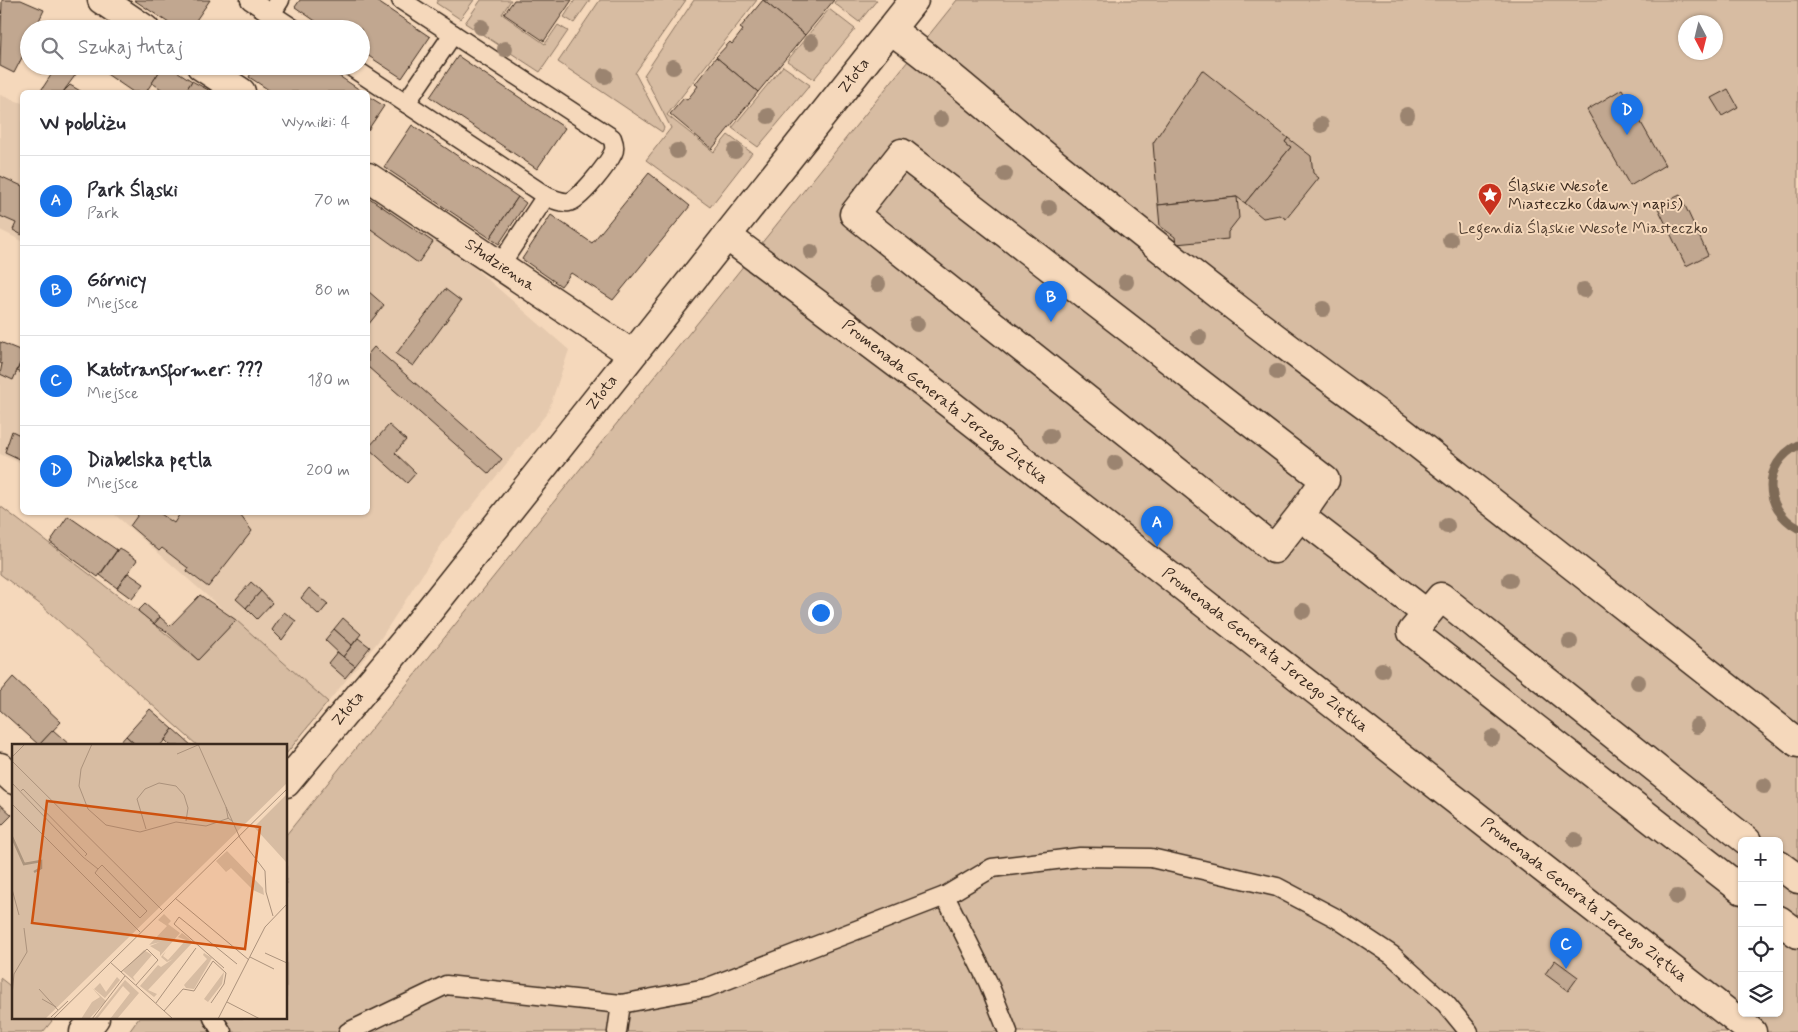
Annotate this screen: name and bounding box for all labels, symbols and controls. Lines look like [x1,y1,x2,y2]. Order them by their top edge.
north arrow [1678,15,1723,60]
search box [20,20,370,75]
icon: search [38,34,66,62]
text: Szukaj tutaj [78,35,183,60]
street label: Złota [833,54,875,98]
pin: D [1611,94,1643,135]
text: W pobliżu [40,109,126,137]
text: Wyniki: 4 [281,112,350,133]
place label: Śląskie Wesołe Miasteczko (dawny napis) [1508,176,1683,215]
text: Park Śląski [87,178,178,203]
place icon: Śląskie Wesołe Miasteczko (dawny napis) [1477,182,1503,216]
text: A [51,190,61,211]
text: 70 m [314,190,350,211]
text: Park [87,203,119,224]
park label: Legendia Śląskie Wesołe Miasteczko [1458,218,1708,240]
street label: Studzienna [461,234,540,297]
text: Górnicy [87,268,147,293]
text: B [51,280,61,301]
text: 80 m [315,280,350,301]
pin: B [1035,281,1067,322]
text: Miejsce [87,293,138,314]
street label: Promenada Generała Jerzego Ziętka [838,315,1052,489]
text: Katotransformer: ??? [87,358,263,383]
text: C [50,370,62,391]
text: 180 m [307,370,350,391]
street label: Złota [581,371,623,415]
text: Miejsce [87,383,138,404]
text: Diabelska pętla [87,448,212,473]
text: D [50,460,62,481]
text: 200 m [306,460,350,481]
text: Miejsce [87,473,138,494]
pin: A [1141,506,1173,547]
street label: Promenada Generała Jerzego Ziętka [1158,563,1372,737]
your location [808,600,834,626]
street label: Złota [327,687,369,731]
inset map [12,744,288,1020]
street label: Promenada Generała Jerzego Ziętka [1477,813,1691,987]
map controls [1738,837,1783,1017]
button: + [1738,837,1783,882]
button: − [1738,882,1783,927]
button: locate [1738,927,1783,972]
pin: C [1550,928,1582,969]
button: layers [1738,972,1783,1017]

